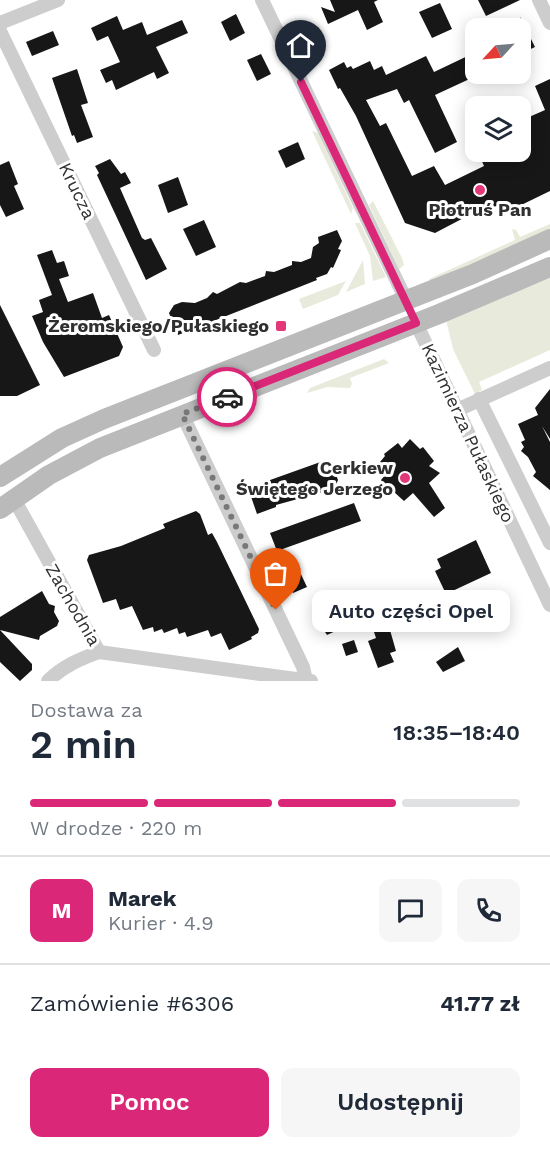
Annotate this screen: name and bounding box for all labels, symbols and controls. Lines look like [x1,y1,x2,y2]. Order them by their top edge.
north arrow [465,18,531,84]
map controls [465,18,531,162]
pin [275,20,326,82]
icon: home [284,29,317,62]
button: layers [465,96,531,162]
street label: Krucza [55,159,100,222]
marker: Piotruś Pan [473,183,487,197]
place label: Piotruś Pan [428,199,532,220]
place label: Żeromskiego/Pułaskiego [48,315,269,336]
marker: Żeromskiego/Pułaskiego [274,319,288,333]
street label: Kazimierza Pułaskiego [418,340,519,526]
courier [197,367,257,427]
icon: car [211,381,244,414]
place label: Cerkiew Świętego Jerzego [236,457,394,499]
marker: Cerkiew Świętego Jerzego [398,471,412,485]
pin [250,548,301,610]
icon: bag [259,557,292,590]
street label: Zachodnia [42,560,105,649]
callout: Auto części Opel [312,589,510,631]
text: Auto części Opel [329,599,493,623]
text: Dostawa za [30,698,143,722]
text: 18:35–18:40 [393,720,520,745]
text: 2 min [30,722,137,767]
text: W drodze · 220 m [30,816,202,840]
button: chat [379,879,442,942]
button: phone [457,879,520,942]
text: Marek [108,886,176,911]
text: M [51,898,72,923]
text: Kurier · 4.9 [108,911,214,935]
text: Zamówienie #6306 [30,991,234,1016]
text: 41.77 zł [440,991,520,1016]
button: Pomoc [30,1068,269,1137]
button: Udostępnij [281,1068,520,1137]

